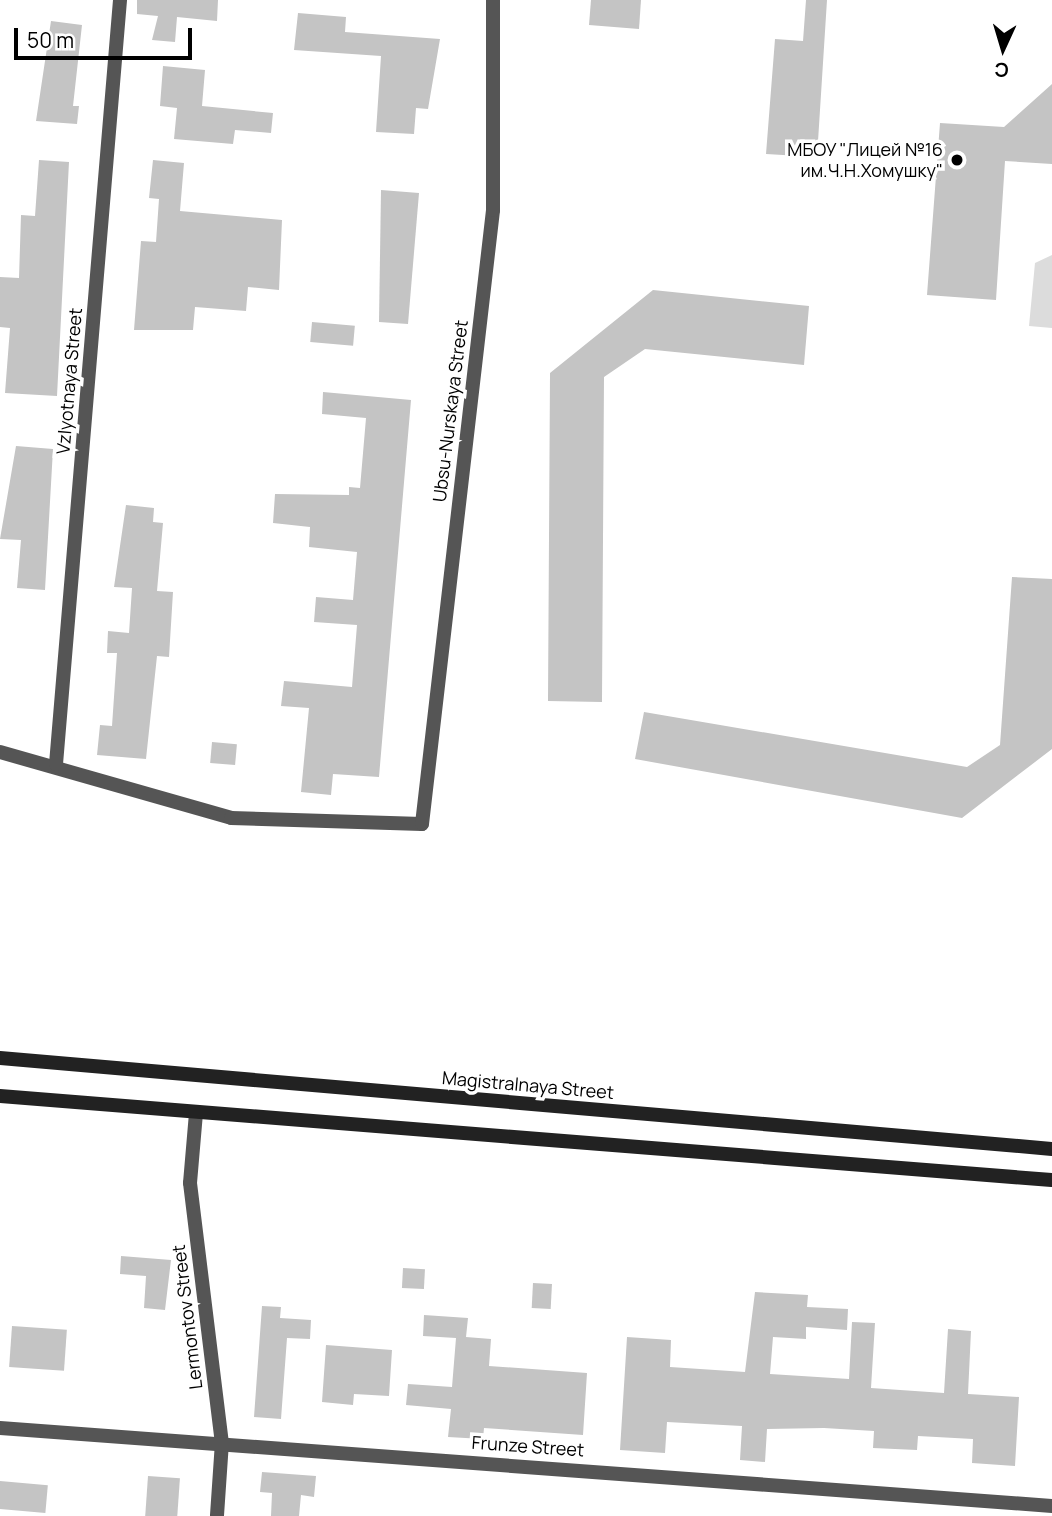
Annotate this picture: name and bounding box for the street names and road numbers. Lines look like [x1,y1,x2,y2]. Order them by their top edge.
street label: Vzlyotnaya Street [52,307,86,455]
street label: Ubsu-Nurskaya Street [428,319,472,503]
street label: Magistralnaya Street [441,1067,615,1103]
street label: Lermontov Street [167,1243,207,1391]
street label: Frunze Street [471,1431,585,1461]

